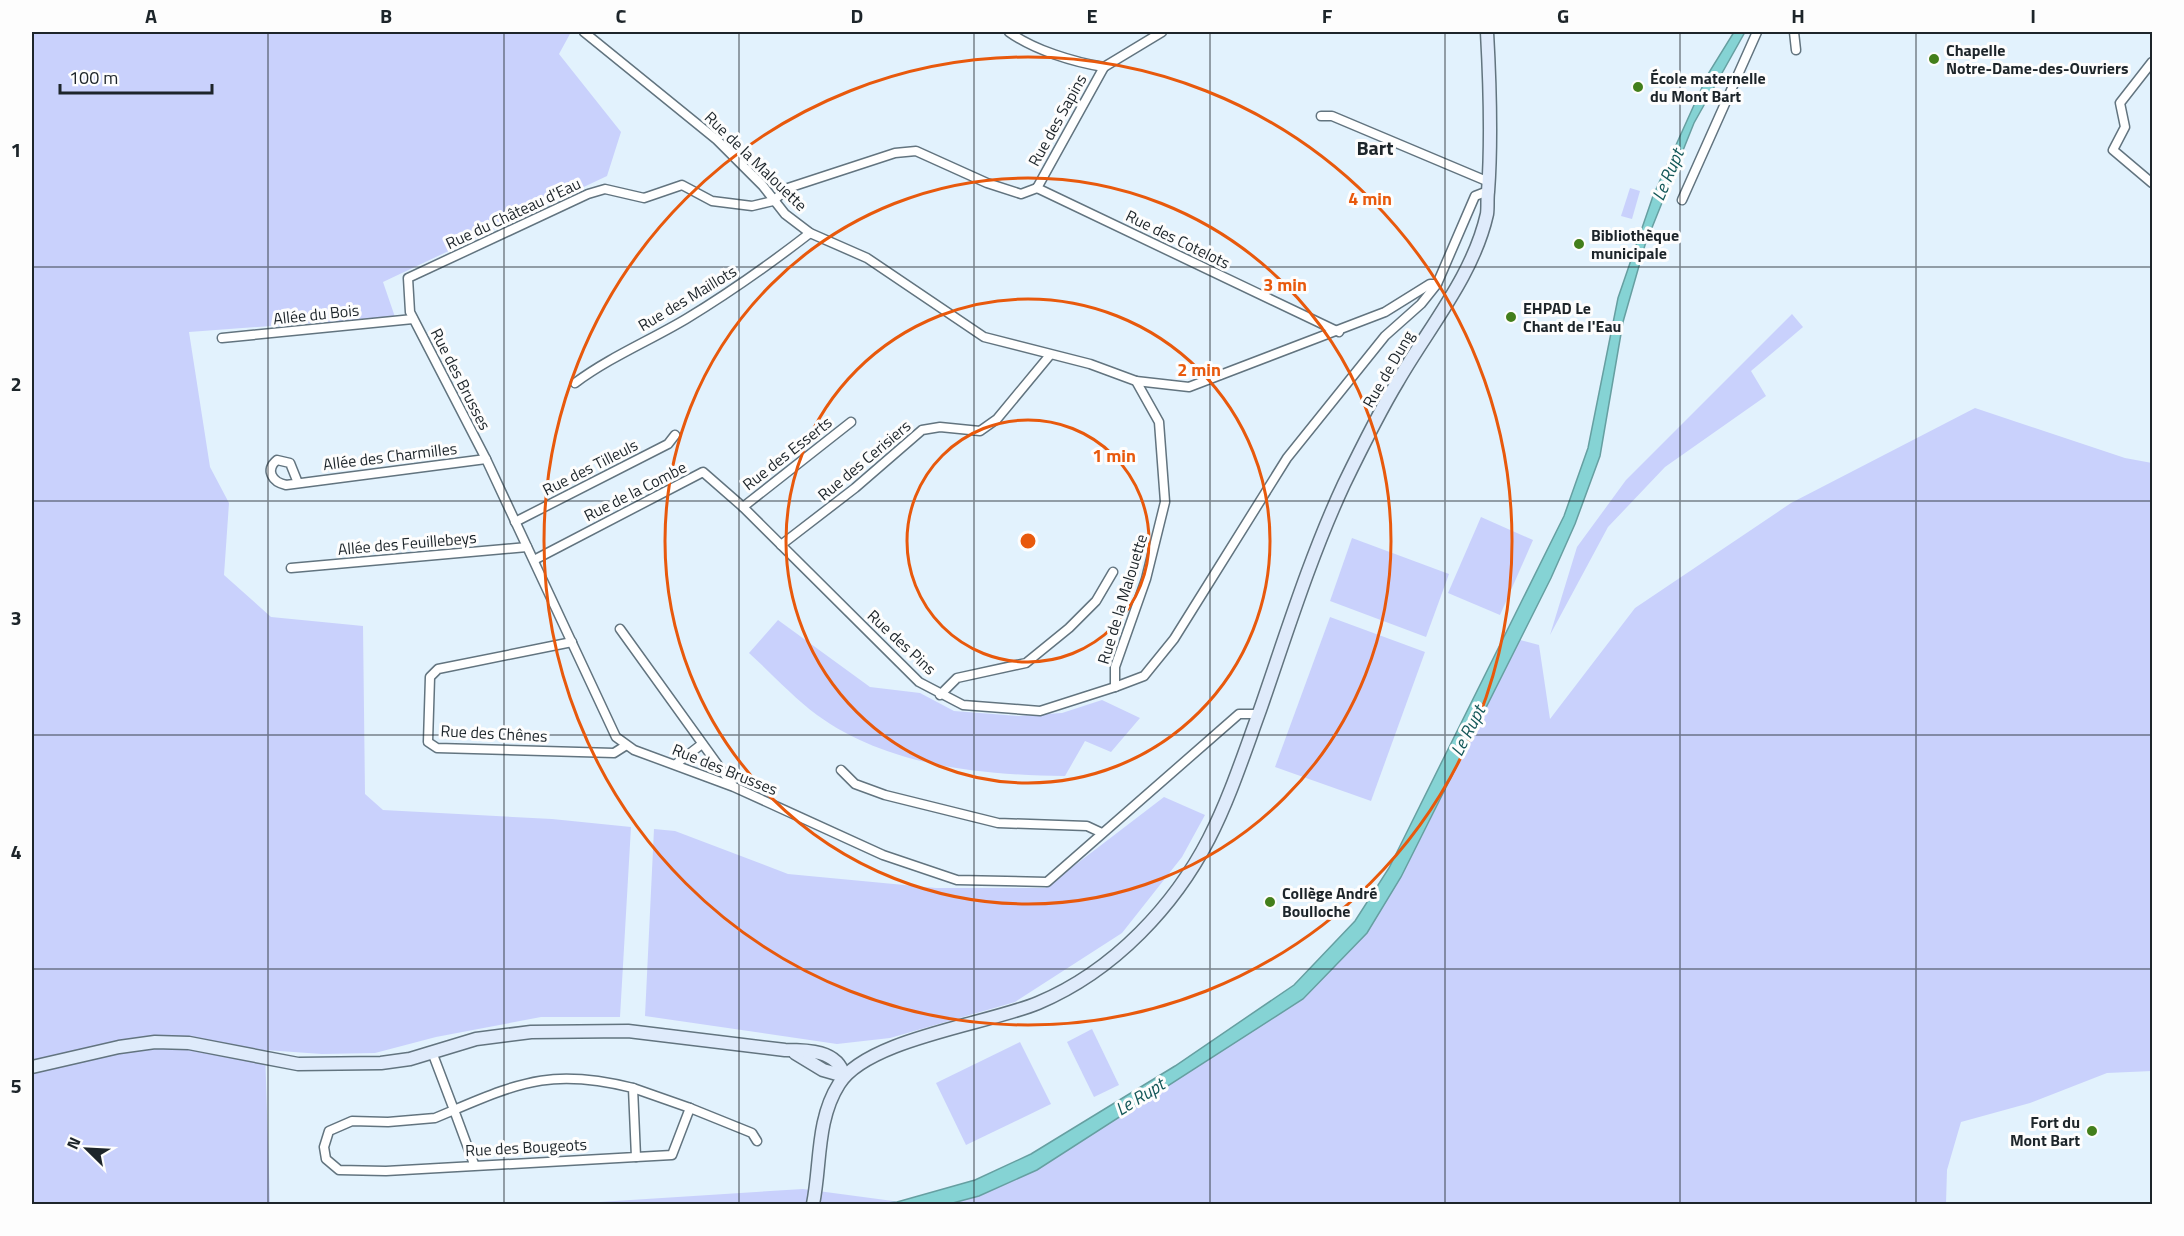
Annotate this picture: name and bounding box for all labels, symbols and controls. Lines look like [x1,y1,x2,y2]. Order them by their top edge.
text: A [145,0,157,31]
text: B [380,0,392,31]
text: C [616,0,627,31]
text: D [851,0,863,31]
text: E [1086,0,1098,31]
text: F [1322,0,1333,31]
text: G [1557,0,1569,31]
text: H [1791,0,1805,31]
text: I [2030,0,2036,31]
place label: Chapelle Notre-Dame-des-Ouvriers [1946,38,2128,80]
marker: Chapelle Notre-Dame-des-Ouvriers [1927,52,1941,66]
scale bar [60,57,212,95]
text: 100 m [69,64,118,91]
place label: École maternelle du Mont Bart [1650,66,1766,108]
street label: Rue des Sapins [1022,70,1092,170]
marker: École maternelle du Mont Bart [1631,80,1645,94]
street label: Rue de la Malouette [699,106,813,216]
district label: Bart [1356,132,1394,163]
text: 1 [10,134,22,165]
water label: Le Rupt [1645,143,1691,205]
street label: Rue du Château d'Eau [442,171,584,255]
text: 4 min [1348,185,1392,212]
street label: Rue des Cotelots [1122,203,1234,275]
place label: Bibliothèque municipale [1591,223,1679,265]
marker: Bibliothèque municipale [1572,237,1586,251]
street label: Rue des Maillots [633,259,741,337]
text: 3 min [1263,271,1307,298]
place label: EHPAD Le Chant de l'Eau [1523,296,1621,338]
street label: Allée du Bois [272,298,360,330]
marker: EHPAD Le Chant de l'Eau [1504,310,1518,324]
street label: Rue des Brusses [425,324,497,434]
street label: Rue de Dung [1356,326,1420,412]
text: 2 min [1177,356,1221,383]
text: 2 [10,368,22,399]
street label: Rue des Esserts [737,410,837,496]
street label: Rue des Cerisiers [812,414,916,506]
street label: Rue des Tilleuls [538,433,642,501]
street label: Allée des Charmilles [322,436,458,476]
text: 1 min [1092,442,1136,469]
street label: Rue de la Combe [580,455,690,527]
street label: Allée des Feuillebeys [337,525,477,561]
centre of rings [1018,531,1038,551]
street label: Rue de la Malouette [1091,531,1153,667]
text: 3 [10,602,22,633]
street label: Rue des Pins [862,604,942,680]
water label: Le Rupt [1443,699,1493,761]
street label: Rue des Chênes [440,718,548,748]
street label: Rue des Brusses [669,737,781,801]
text: 4 [10,836,22,867]
place label: Collège André Boulloche [1282,881,1377,923]
marker: Collège André Boulloche [1263,895,1277,909]
text: 5 [10,1070,22,1101]
water label: Le Rupt [1110,1070,1172,1122]
place label: Fort du Mont Bart [2010,1110,2080,1152]
north arrow [57,1119,117,1179]
marker: Fort du Mont Bart [2085,1124,2099,1138]
street label: Rue des Bougeots [464,1132,588,1162]
text: N [60,1133,87,1153]

